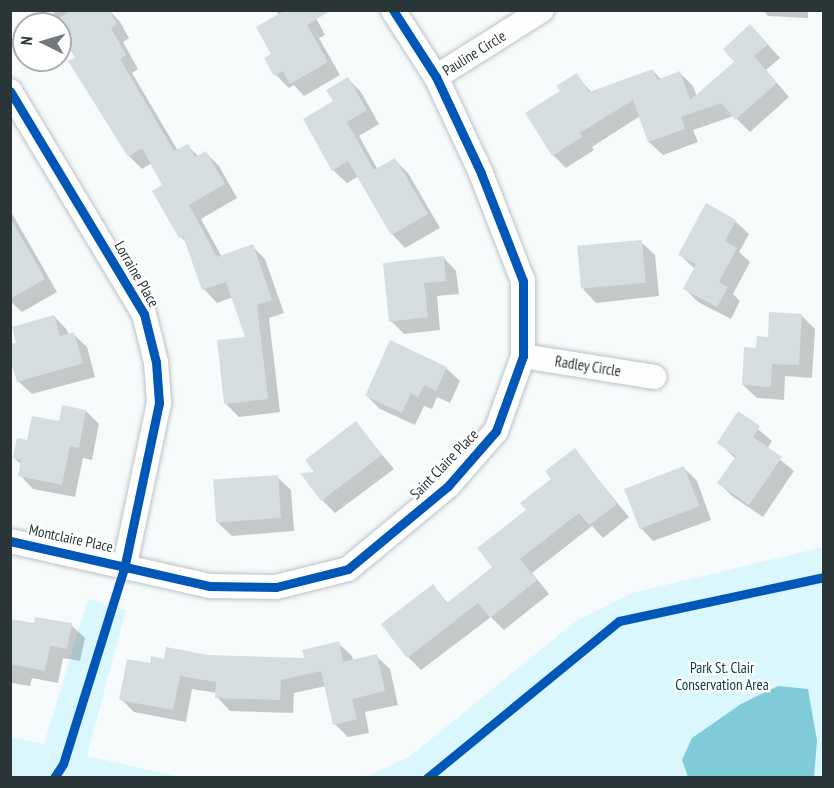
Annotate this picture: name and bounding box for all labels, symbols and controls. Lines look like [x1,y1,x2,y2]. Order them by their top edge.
north arrow [12,12,72,72]
street label: Pauline Circle [439,27,509,79]
text: N [16,35,36,46]
street label: Lorraine Place [111,238,163,310]
street label: Radley Circle [553,352,623,380]
street label: Saint Claire Place [406,425,482,503]
street label: Montclaire Place [27,520,115,556]
park label: Park St. Clair Conservation Area [675,658,769,693]

